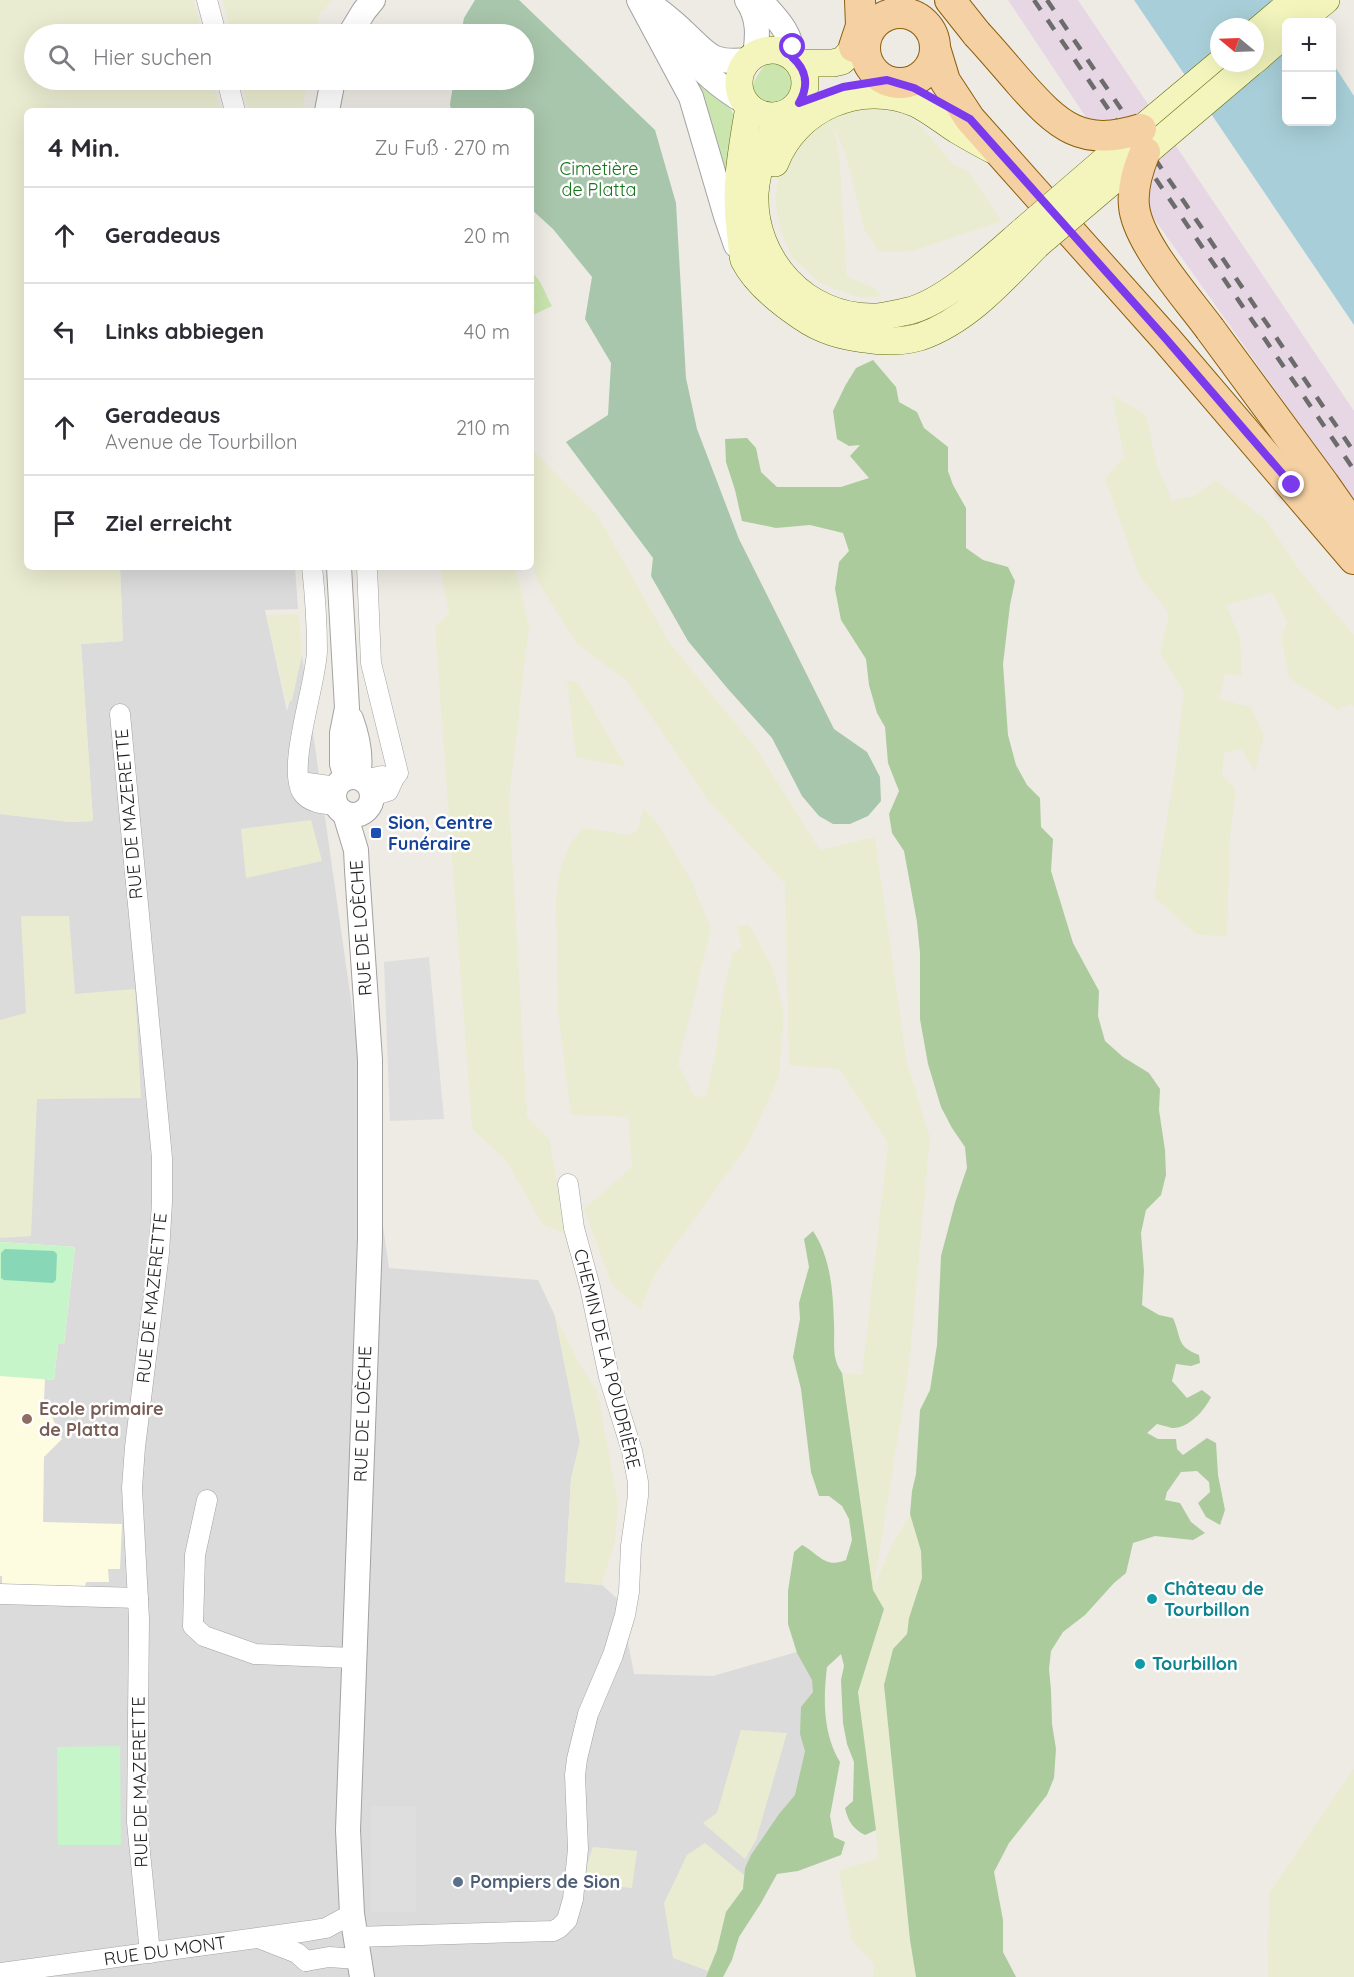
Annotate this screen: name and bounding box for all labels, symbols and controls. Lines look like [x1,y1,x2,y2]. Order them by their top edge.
north arrow [1210,18,1264,72]
map controls [1282,18,1336,126]
button: + [1282,18,1336,72]
search box [24,24,534,90]
route start [779,33,805,59]
icon: search [45,41,78,74]
text: Hier suchen [93,43,212,71]
button: − [1282,72,1336,126]
text: 4 Min. [48,131,120,164]
text: Zu Fuß · 270 m [374,135,510,160]
park label: Cimetière de Platta [559,157,639,201]
icon: ahead [48,219,81,252]
text: Geradeaus [105,221,220,249]
text: 20 m [463,223,510,248]
icon: left [48,315,81,348]
text: Links abbiegen [105,317,264,345]
text: 40 m [464,319,510,344]
text: Geradeaus [105,401,220,429]
icon: ahead [48,411,81,444]
text: 210 m [456,415,510,440]
text: Avenue de Tourbillon [105,429,298,454]
route end [1278,471,1304,497]
icon: arrive [48,507,81,540]
text: Ziel erreicht [105,509,233,537]
street label: RUE DE MAZERETTE [110,728,147,900]
place label: Sion, Centre Funéraire [388,811,493,855]
marker: Sion, Centre Funéraire [369,826,383,840]
street label: RUE DE LOÈCHE [344,859,377,997]
street label: RUE DE MAZERETTE [131,1212,172,1384]
street label: CHEMIN DE LA POUDRIÈRE [569,1246,646,1471]
street label: RUE DE LOÈCHE [349,1345,376,1483]
place label: Ecole primaire de Platta [39,1397,164,1441]
marker: Ecole primaire de Platta [20,1412,34,1426]
place label: Château de Tourbillon [1164,1577,1264,1621]
marker: Château de Tourbillon [1145,1592,1159,1606]
place label: Tourbillon [1152,1652,1238,1675]
marker: Tourbillon [1133,1657,1147,1671]
street label: RUE DE MAZERETTE [127,1696,152,1868]
place label: Pompiers de Sion [470,1870,620,1893]
marker: Pompiers de Sion [451,1875,465,1889]
street label: RUE DU MONT [102,1931,228,1970]

